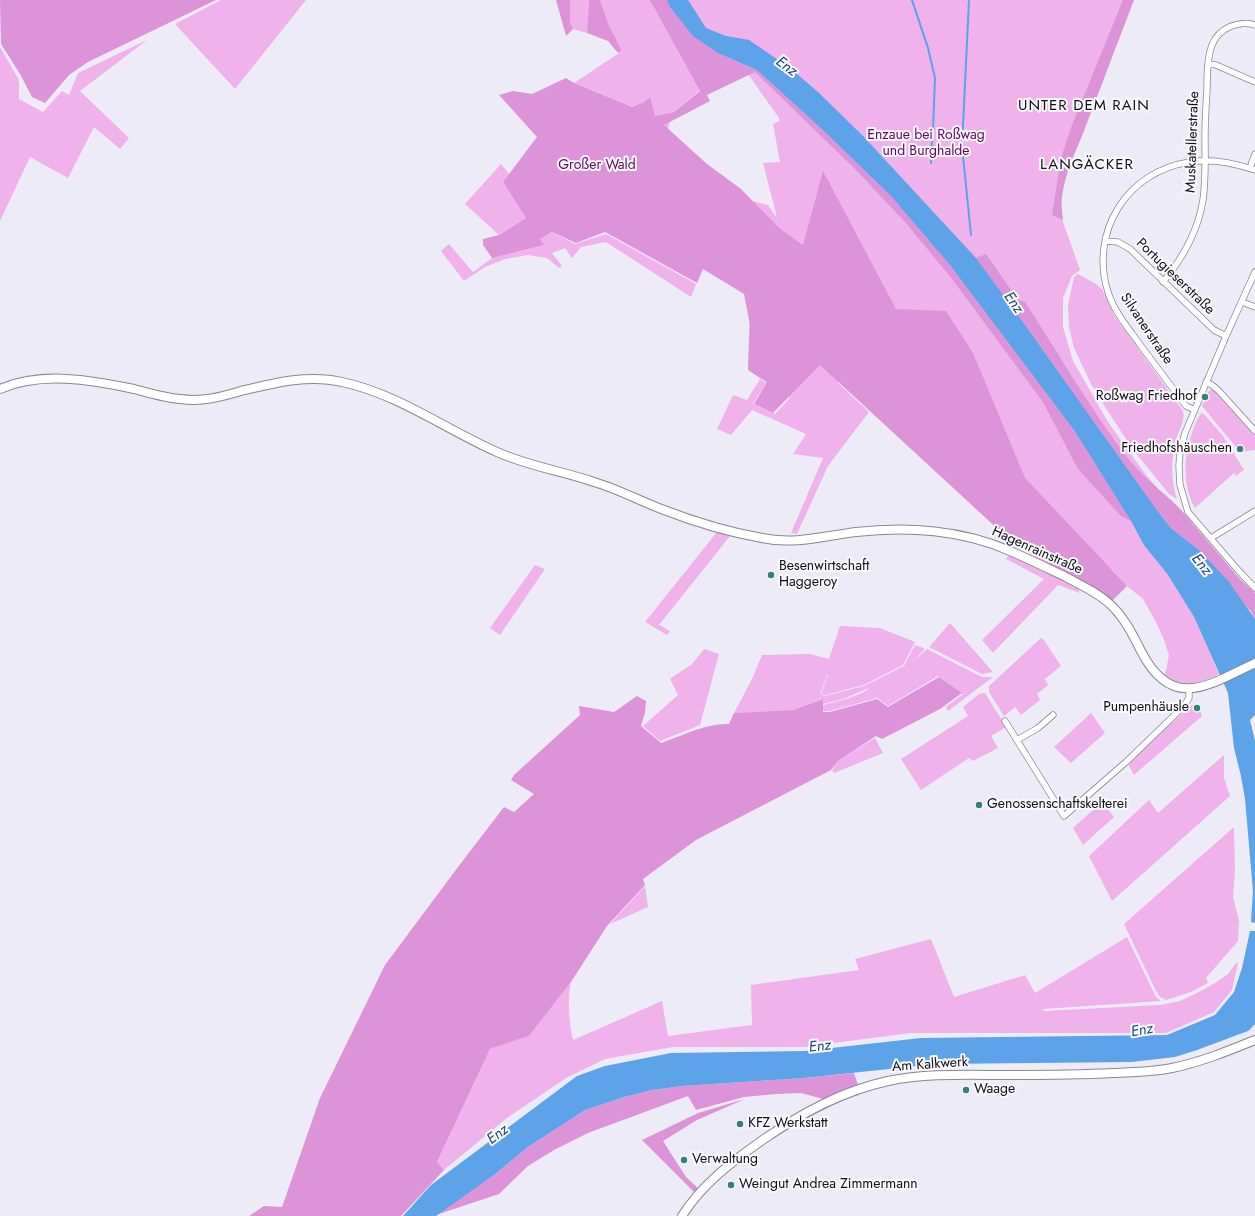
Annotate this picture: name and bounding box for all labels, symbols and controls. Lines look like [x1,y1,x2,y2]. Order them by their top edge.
water label: Enz [772,53,800,81]
street label: Muskatellerstraße [1183,91,1203,193]
district label: UNTER DEM RAIN [1018,97,1150,115]
park label: Enzaue bei Roßwag und Burghalde [867,128,985,160]
district label: LANGÄCKER [1040,156,1134,174]
park label: Großer Wald [558,158,636,174]
street label: Portugieserstraße [1132,235,1218,319]
water label: Enz [999,289,1027,317]
street label: Silvanerstraße [1116,290,1176,368]
place label: Roßwag Friedhof [1096,389,1197,405]
marker: Roßwag Friedhof [1200,392,1210,402]
place label: Friedhofshäuschen [1121,441,1232,457]
marker: Friedhofshäuschen [1235,444,1245,454]
street label: Hagenrainstraße [989,524,1085,578]
water label: Enz [1187,551,1215,579]
place label: Besenwirtschaft Haggeroy [779,559,869,592]
marker: Besenwirtschaft Haggeroy [766,570,776,580]
place label: Pumpenhäusle [1103,700,1189,716]
marker: Pumpenhäusle [1192,703,1202,713]
place label: Genossenschaftskelterei [987,797,1128,813]
marker: Genossenschaftskelterei [974,800,984,810]
water label: Enz [1129,1020,1155,1042]
water label: Enz [808,1037,832,1057]
street label: Am Kalkwerk [891,1054,969,1076]
place label: Waage [974,1082,1015,1098]
marker: Waage [961,1085,971,1095]
place label: KFZ Werkstatt [748,1116,828,1132]
marker: KFZ Werkstatt [735,1119,745,1129]
water label: Enz [484,1121,512,1149]
place label: Verwaltung [692,1152,758,1168]
marker: Verwaltung [679,1155,689,1165]
place label: Weingut Andrea Zimmermann [739,1177,918,1193]
marker: Weingut Andrea Zimmermann [726,1180,736,1190]

